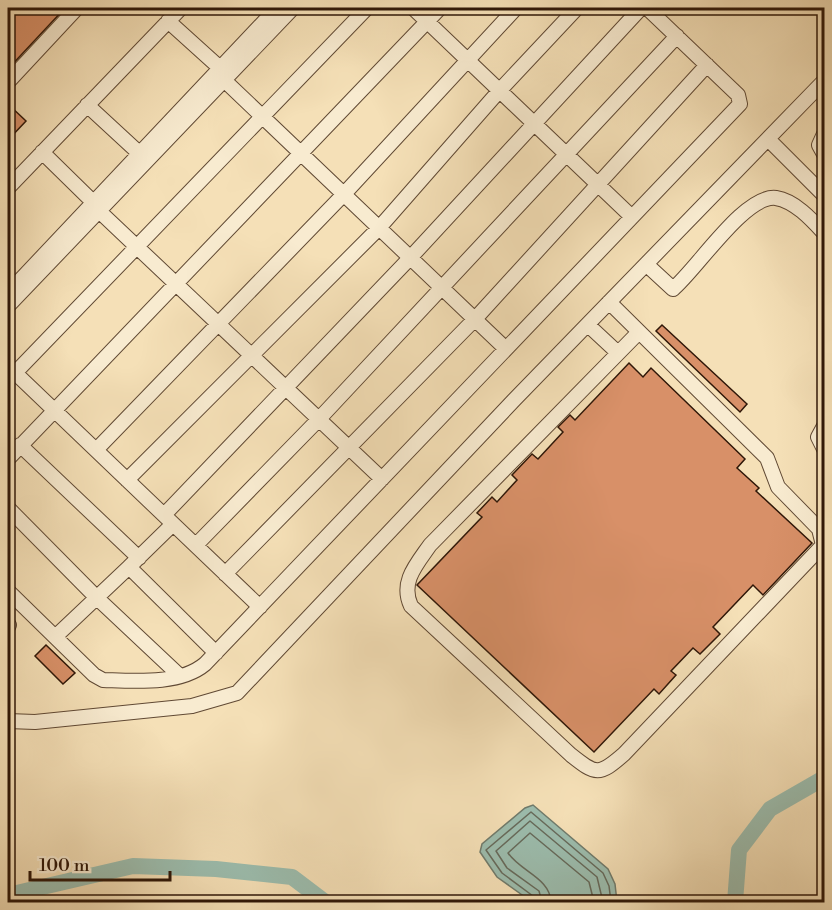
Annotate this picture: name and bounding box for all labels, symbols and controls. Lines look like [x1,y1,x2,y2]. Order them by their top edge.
scale bar [30,844,170,882]
text: 100 m [39,854,90,877]

